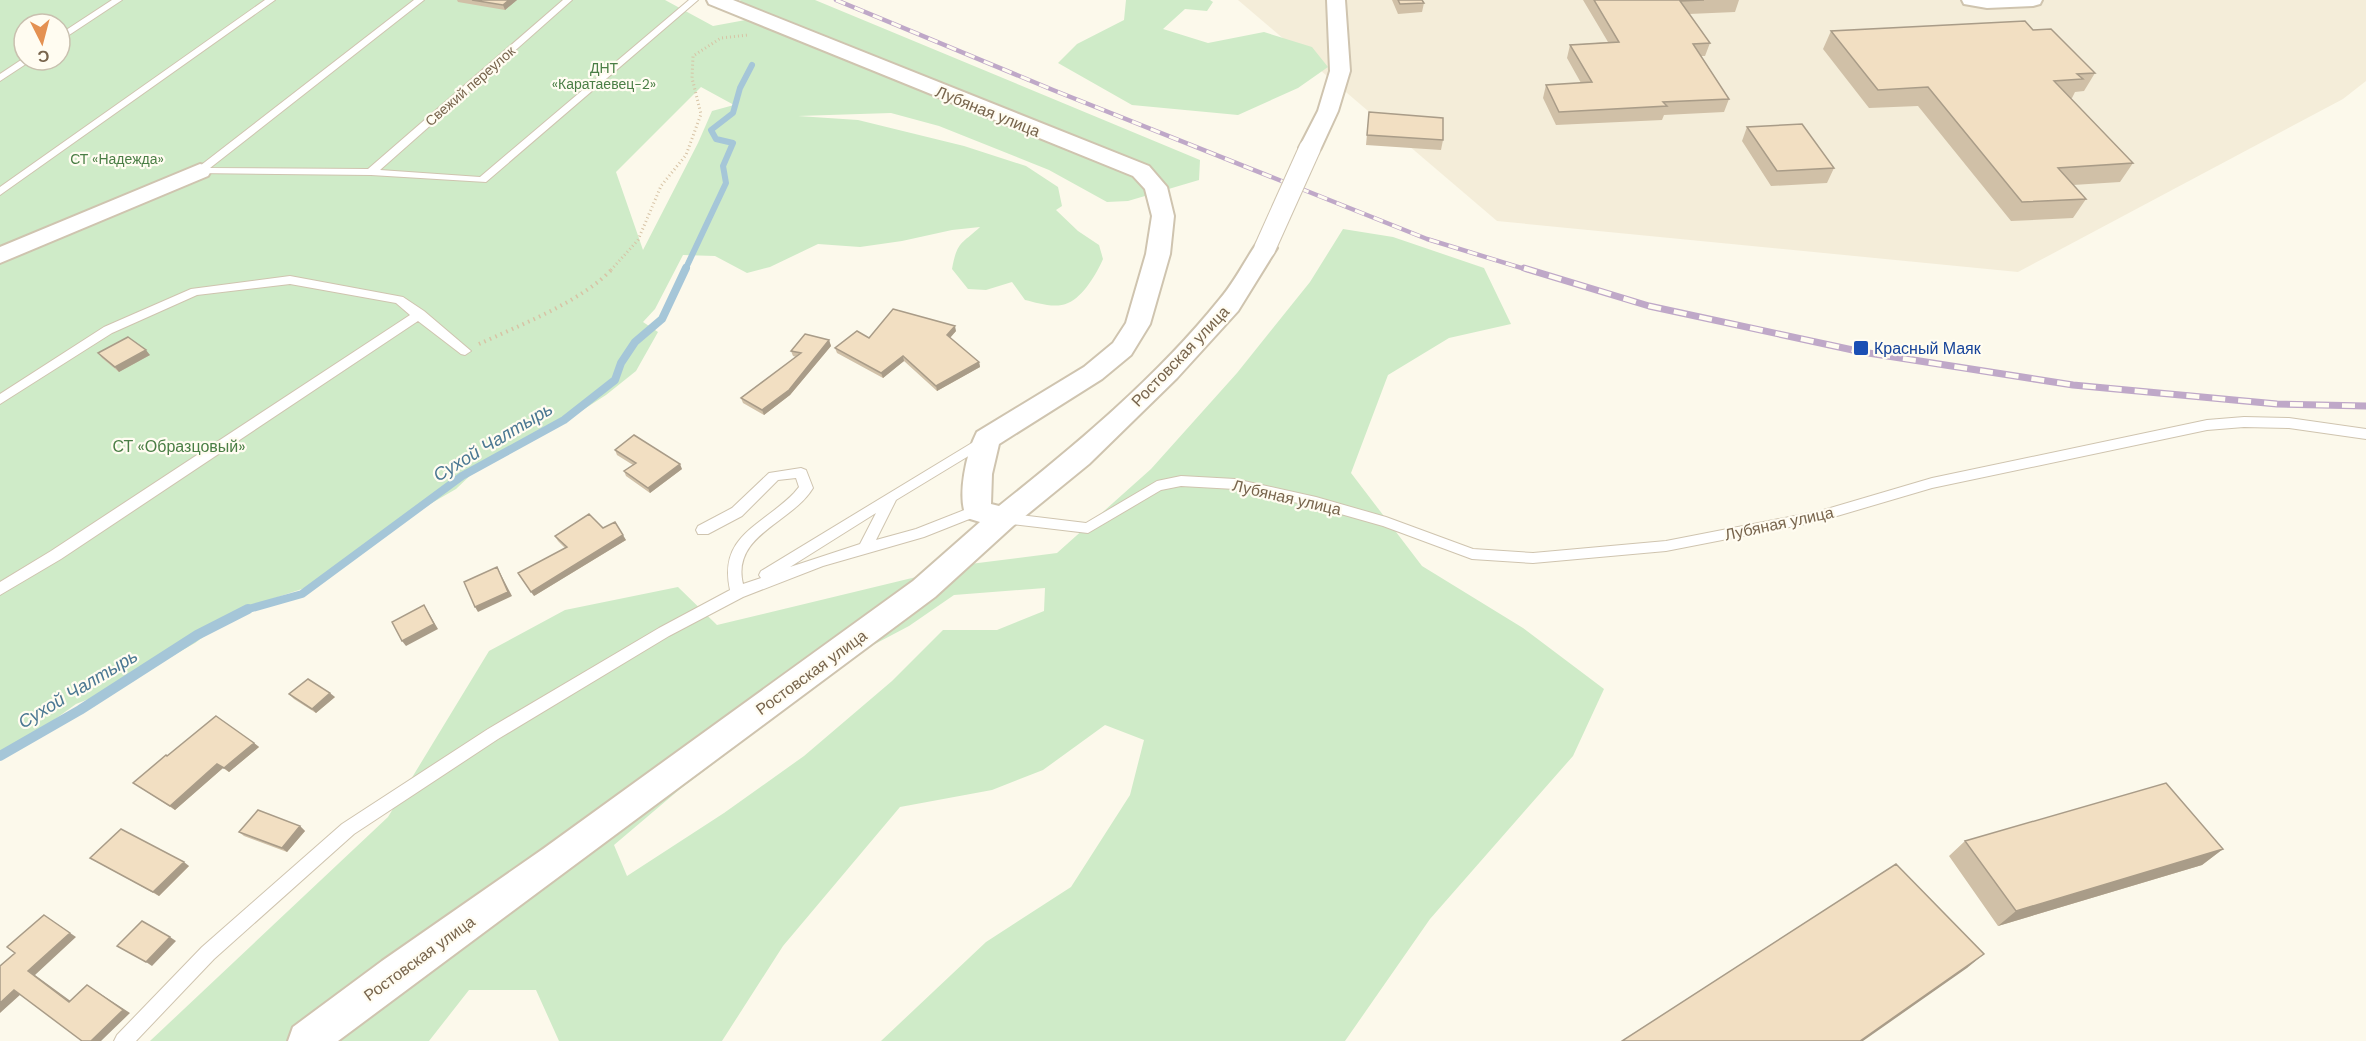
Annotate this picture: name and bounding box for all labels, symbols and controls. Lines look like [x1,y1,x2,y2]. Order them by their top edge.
north arrow [12,12,72,72]
street label: Свежий переулок [421,41,519,130]
text: С [36,45,50,68]
park label: ДНТ «Каратаевец-2» [552,59,656,93]
street label: Лубяная улица [932,81,1043,142]
park label: СТ «Надежда» [70,150,164,168]
street label: Ростовская улица [1127,301,1234,411]
place label: Красный Маяк [1874,338,1982,359]
marker: Красный Маяк [1852,339,1870,357]
water label: Сухой Чалтырь [429,397,557,487]
park label: СТ «Образцовый» [113,436,245,457]
street label: Лубяная улица [1230,475,1343,520]
street label: Лубяная улица [1723,502,1836,545]
street label: Ростовская улица [752,625,871,720]
water label: Сухой Чалтырь [14,644,142,734]
street label: Ростовская улица [360,911,479,1006]

